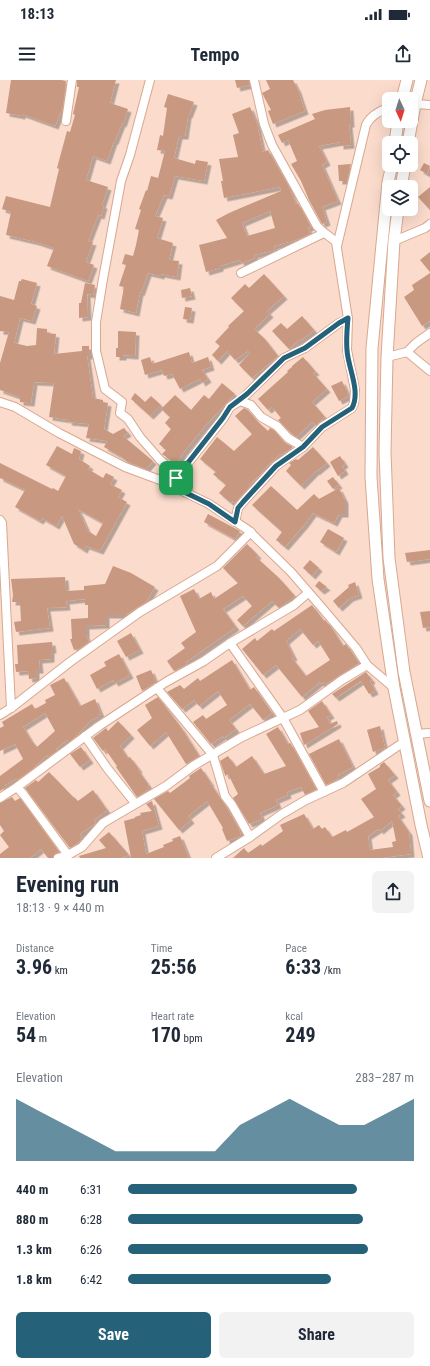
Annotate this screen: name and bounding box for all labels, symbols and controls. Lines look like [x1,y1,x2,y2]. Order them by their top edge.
text: 18:13 [20,5,54,23]
icon: menu [16,43,38,65]
icon: share [392,43,414,65]
text: Tempo [191,44,239,65]
north arrow [382,92,418,128]
map controls [382,92,418,216]
button: locate [382,136,418,172]
button: layers [382,180,418,216]
pin [159,461,193,495]
icon: arrive [165,467,187,489]
button: share [372,871,414,913]
text: Evening run [16,872,119,897]
text: 18:13 · 9 × 440 m [16,900,104,915]
text: Distance [16,942,54,955]
text: Time [151,942,172,955]
text: Pace [285,942,307,955]
text: 3.96 [16,955,52,979]
text: 25:56 [151,955,197,979]
text: 6:33 [285,955,321,979]
text: km [52,964,68,977]
text: /km [321,964,341,977]
text: Elevation [16,1010,56,1023]
text: Heart rate [151,1010,194,1023]
text: kcal [285,1010,303,1023]
text: 54 [16,1023,36,1047]
text: 170 [151,1023,181,1047]
text: 249 [285,1023,316,1047]
text: m [36,1032,47,1045]
text: bpm [181,1032,203,1045]
text: Elevation [16,1070,63,1085]
text: 283–287 m [355,1070,414,1085]
text: 440 m [16,1182,48,1197]
text: 6:31 [80,1182,102,1197]
text: 880 m [16,1212,48,1227]
text: 6:28 [80,1212,102,1227]
text: 1.3 km [16,1242,52,1257]
text: 6:26 [80,1242,102,1257]
text: 1.8 km [16,1272,52,1287]
text: 6:42 [80,1272,102,1287]
button: Save [16,1312,211,1358]
button: Share [219,1312,414,1358]

